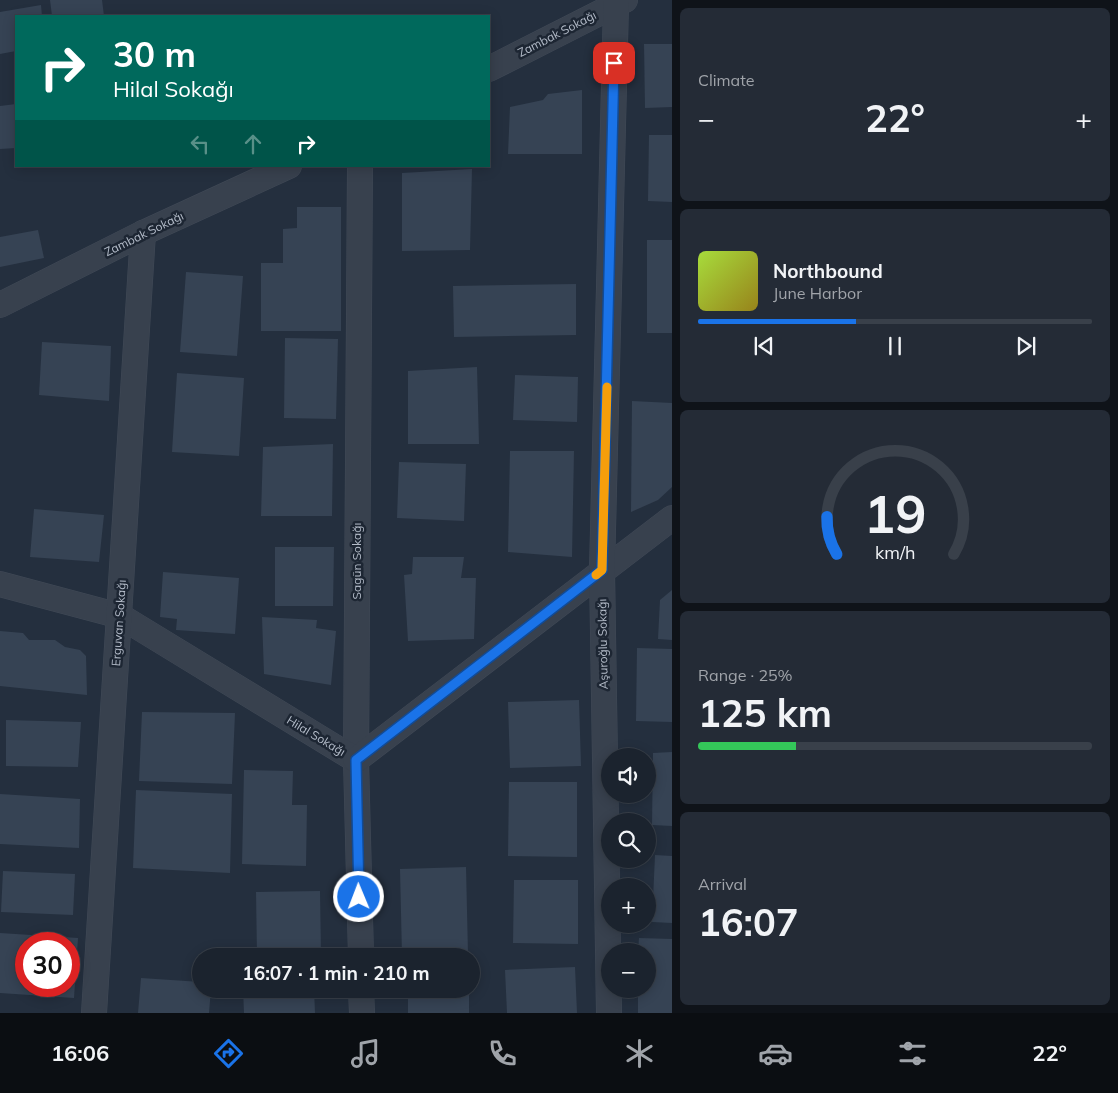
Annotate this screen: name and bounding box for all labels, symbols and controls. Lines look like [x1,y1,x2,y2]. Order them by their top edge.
street label: Zambak Sokağı [515,7,599,60]
text: 30 m [113,32,196,76]
icon: right [30,35,95,100]
pin [593,42,635,84]
icon: arrive [600,49,628,77]
text: Climate [698,70,754,90]
text: Hilal Sokağı [113,75,234,103]
text: 22° [865,94,925,142]
text: − [698,101,715,136]
text: + [1075,101,1092,136]
icon: left [186,130,214,158]
icon: ahead [239,130,267,158]
icon: right [292,130,320,158]
street label: Zambak Sokağı [102,208,186,259]
text: Northbound [773,259,883,283]
text: June Harbor [773,283,862,303]
icon: previous [750,332,778,360]
icon: pause [881,332,909,360]
icon: next [1012,332,1040,360]
text: 19 [864,481,926,546]
street label: Sagün Sokağı [349,523,364,599]
text: km/h [875,541,915,563]
street label: Erguvan Sokağı [108,579,129,667]
street label: Aşuroğlu Sokağı [594,599,611,689]
text: Range · 25% [698,665,793,685]
text: 125 km [698,689,832,737]
street label: Hilal Sokağı [284,712,348,759]
map controls [601,748,656,998]
button: sound [601,748,656,803]
button: search [601,813,656,868]
position arrow [332,870,384,922]
text: Arrival [698,874,747,894]
button: + [601,878,656,933]
text: 16:07 [698,898,799,946]
speed limit sign: 30 [15,932,80,997]
button: − [601,943,656,998]
text: 16:07 · 1 min · 210 m [242,961,430,985]
icon: directions [211,1036,246,1071]
icon: music [348,1036,383,1071]
icon: phone [485,1036,520,1071]
icon: climate [622,1036,657,1071]
icon: car [758,1036,793,1071]
icon: filters [895,1036,930,1071]
text: 16:06 [51,1039,109,1067]
text: 22° [1032,1039,1067,1067]

